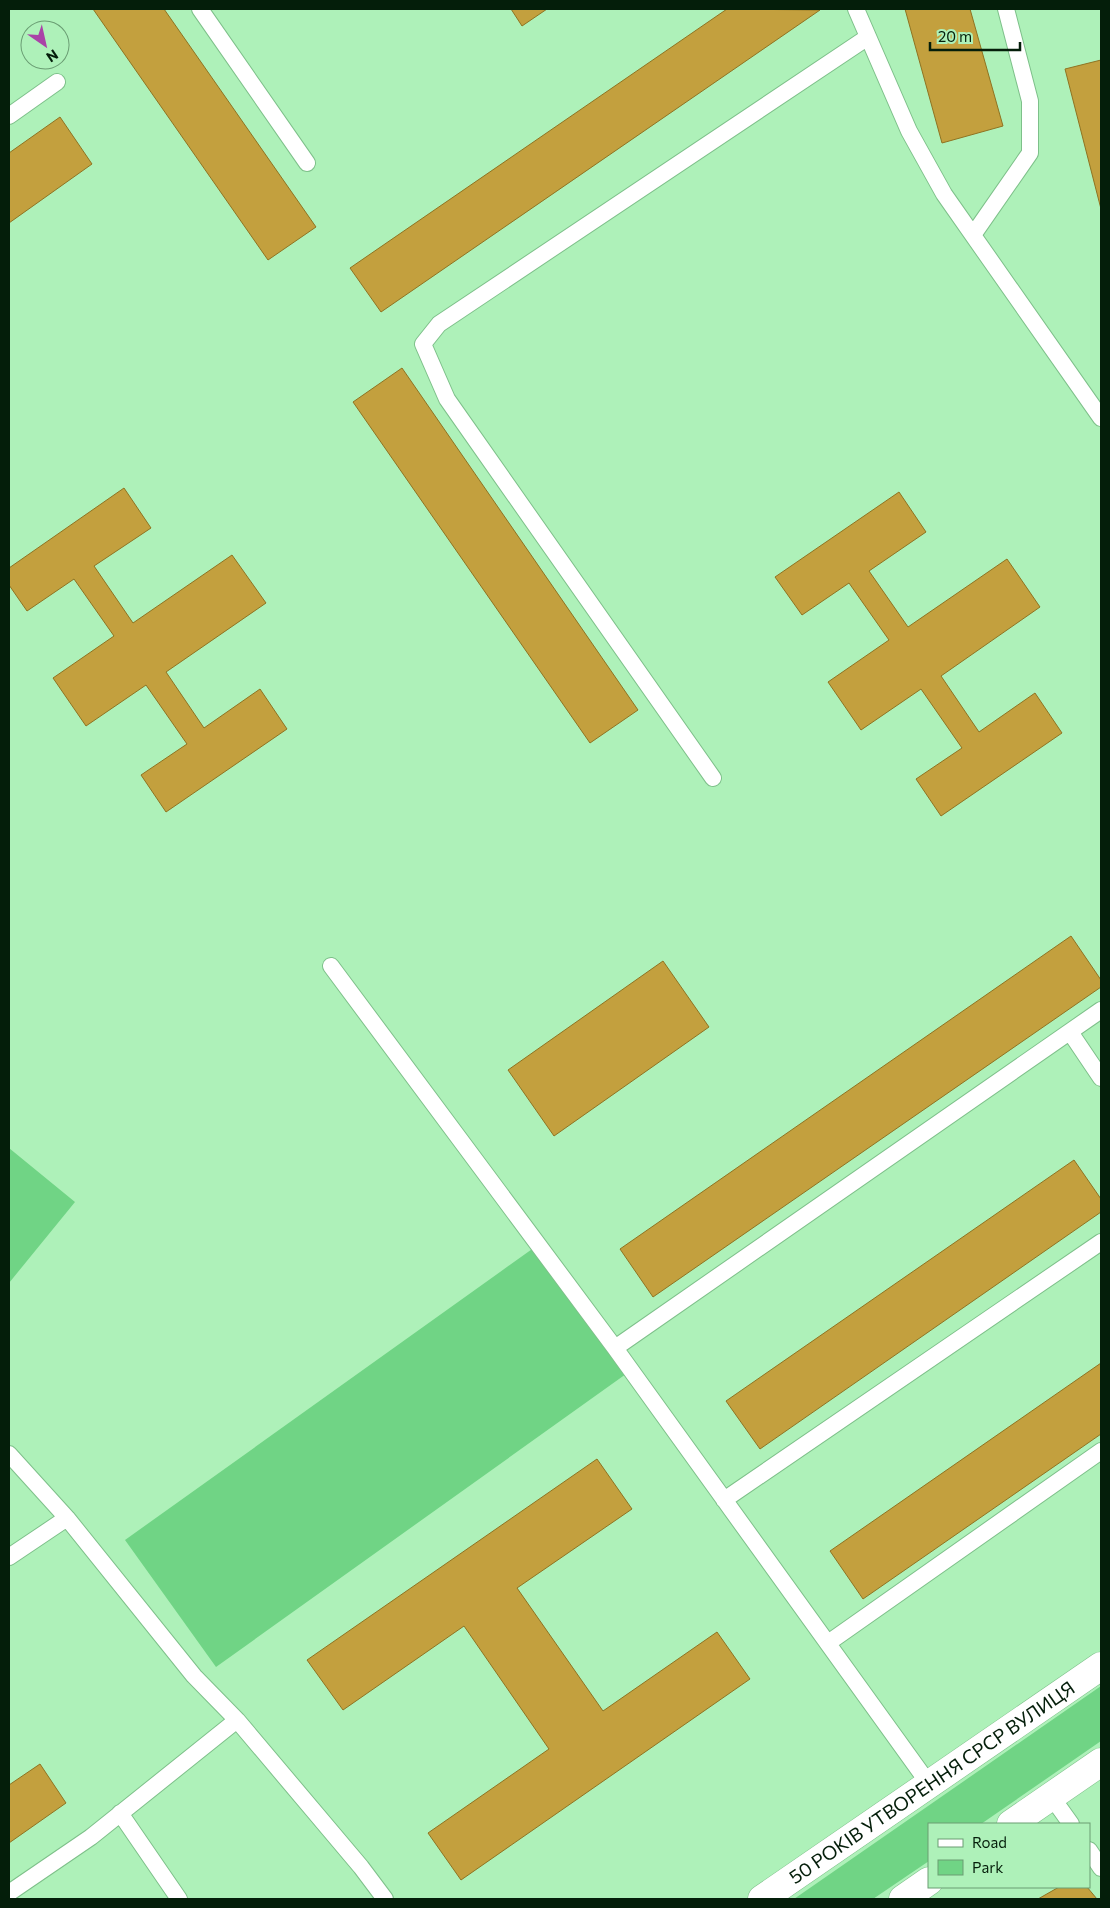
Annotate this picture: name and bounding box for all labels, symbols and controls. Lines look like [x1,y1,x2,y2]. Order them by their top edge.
north arrow [20,20,70,70]
scale bar [930,20,1020,52]
text: 20 m [938,27,972,45]
text: N [43,46,62,66]
street label: 50 РОКІВ УТВОРЕННЯ СРСР ВУЛИЦЯ [784,1676,1079,1888]
legend [928,1823,1090,1888]
text: Road [972,1833,1007,1851]
text: Park [972,1858,1003,1876]

